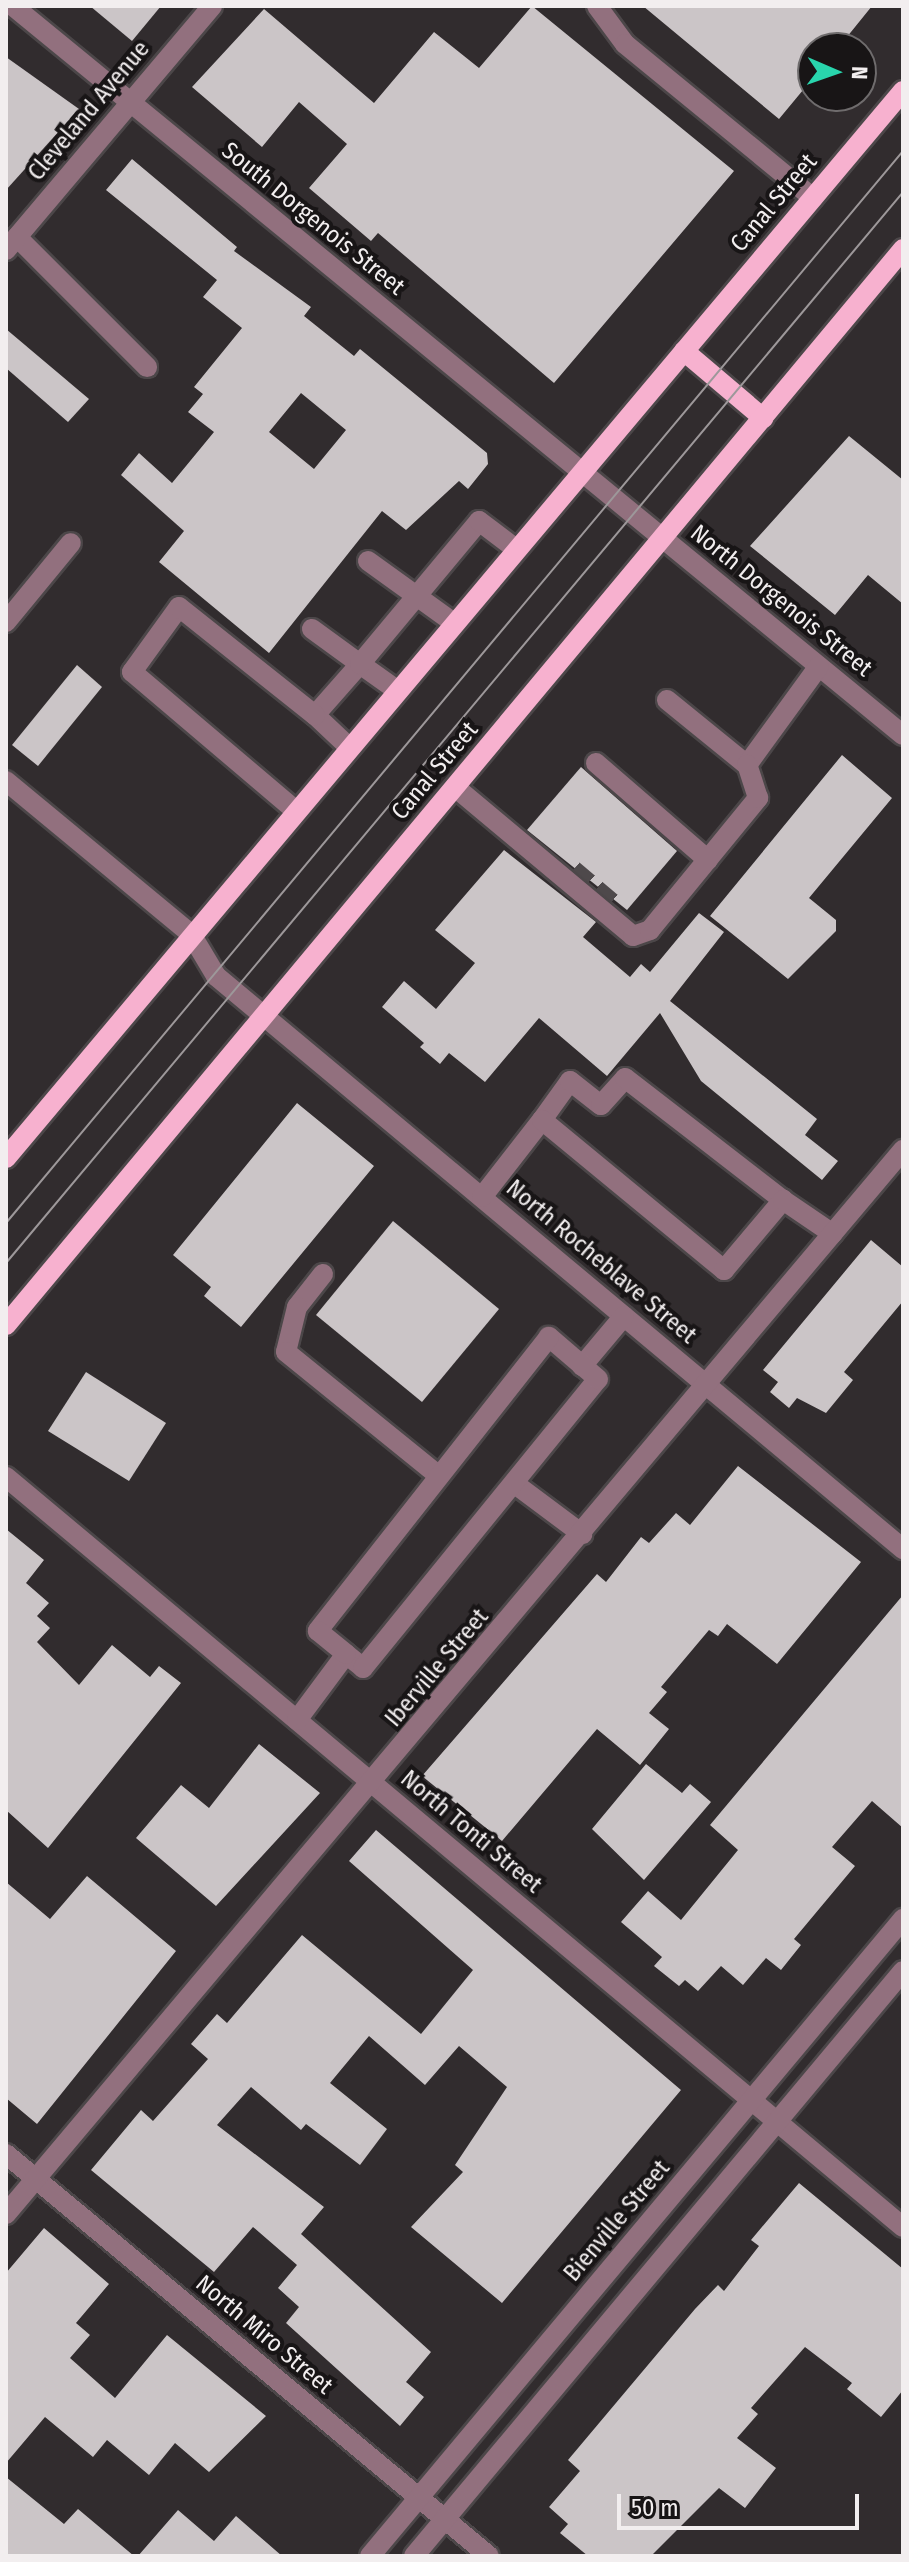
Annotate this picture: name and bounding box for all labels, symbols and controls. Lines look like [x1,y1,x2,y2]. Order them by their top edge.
north arrow [797,32,877,112]
street label: Cleveland Avenue [22,35,156,187]
text: N [846,66,873,80]
street label: South Dorgenois Street [216,136,410,302]
street label: Canal Street [725,148,823,258]
street label: North Dorgenois Street [684,519,878,683]
street label: Canal Street [386,716,484,826]
street label: North Rocheblave Street [500,1174,702,1350]
street label: Iberville Street [379,1603,495,1733]
street label: North Tonti Street [395,1765,547,1899]
street label: Bienville Street [558,2155,676,2287]
street label: North Miro Street [190,2269,338,2401]
scale bar [621,2478,863,2528]
text: 50 m [631,2494,679,2522]

